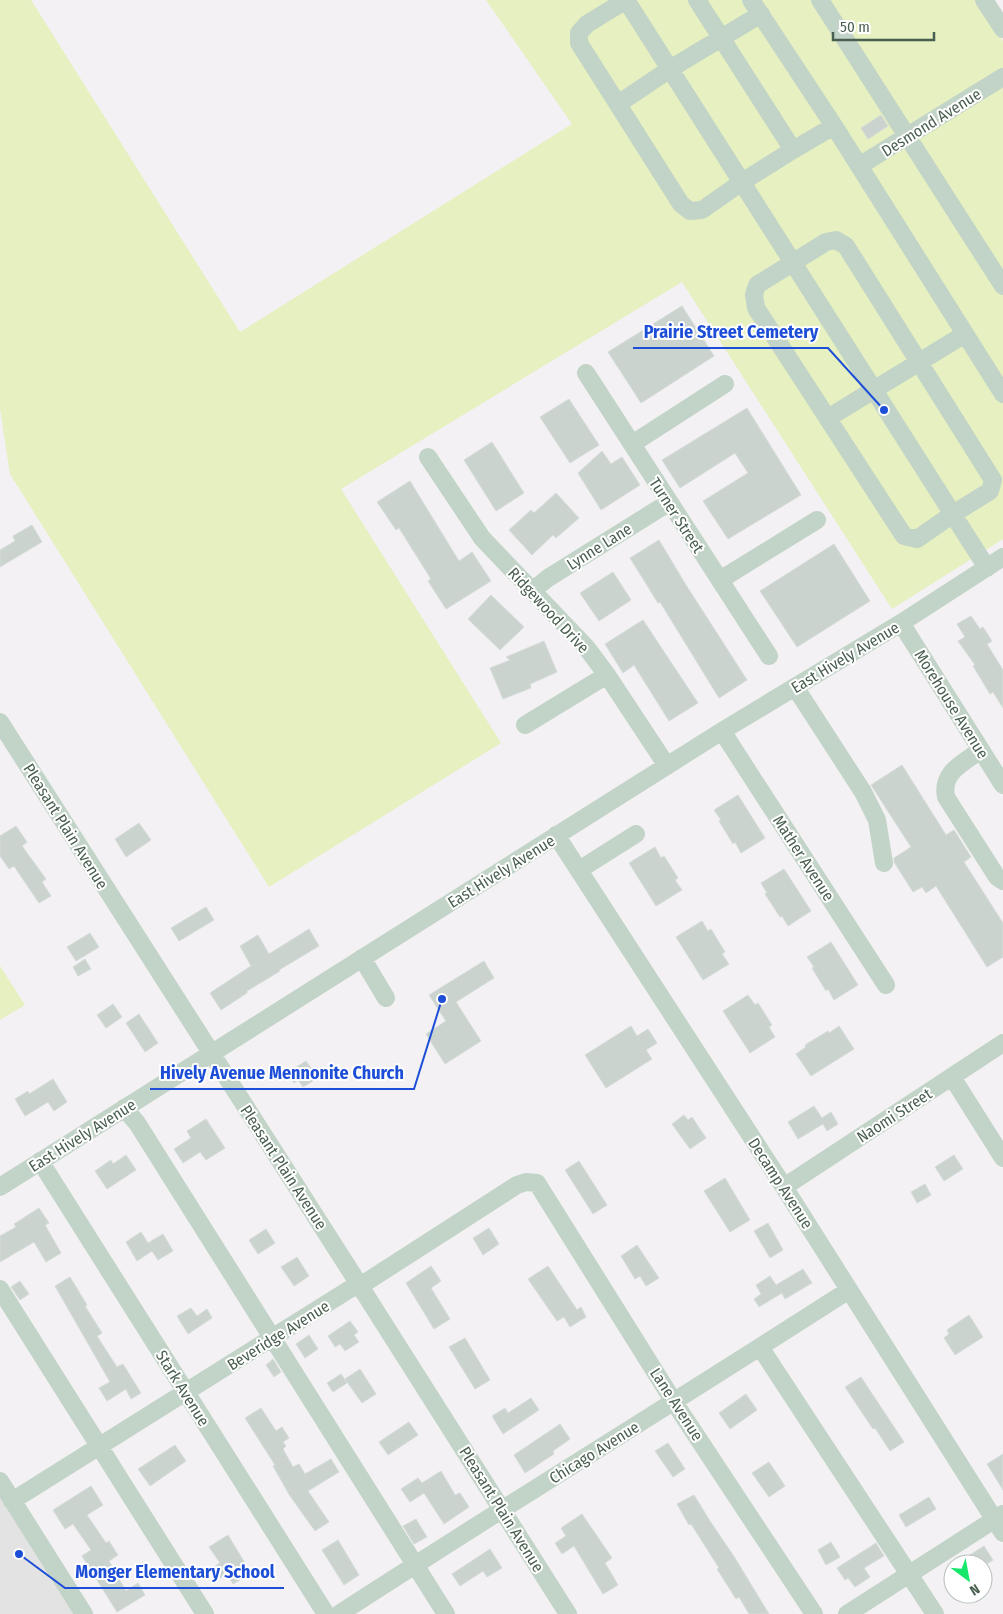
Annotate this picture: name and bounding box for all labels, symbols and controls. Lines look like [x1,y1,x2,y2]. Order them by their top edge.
scale bar [833,10,934,42]
text: 50 m [840,18,870,36]
street label: Desmond Avenue [878,84,985,161]
callout: Prairie Street Cemetery [633,315,828,348]
text: Prairie Street Cemetery [644,321,819,343]
street label: Turner Street [645,474,708,557]
street label: Lynne Lane [563,519,635,574]
street label: Ridgewood Drive [504,564,593,657]
street label: East Hively Avenue [788,618,903,697]
street label: Morehouse Avenue [910,646,993,762]
street label: Pleasant Plain Avenue [19,760,112,893]
street label: Mather Avenue [769,812,838,905]
street label: East Hively Avenue [444,831,558,912]
callout: Hively Avenue Mennonite Church [150,1056,414,1089]
text: Hively Avenue Mennonite Church [160,1062,404,1084]
street label: Naomi Street [853,1084,936,1147]
street label: East Hively Avenue [25,1095,139,1176]
street label: Pleasant Plain Avenue [236,1102,331,1233]
street label: Decamp Avenue [744,1134,817,1232]
street label: Beveridge Avenue [224,1296,333,1374]
street label: Stark Avenue [152,1347,213,1430]
street label: Lane Avenue [646,1364,707,1444]
street label: Chicago Avenue [546,1417,643,1488]
street label: Pleasant Plain Avenue [455,1443,548,1576]
north arrow [943,1554,993,1604]
callout: Monger Elementary School [65,1555,284,1588]
text: Monger Elementary School [75,1561,275,1583]
text: N [967,1580,983,1599]

